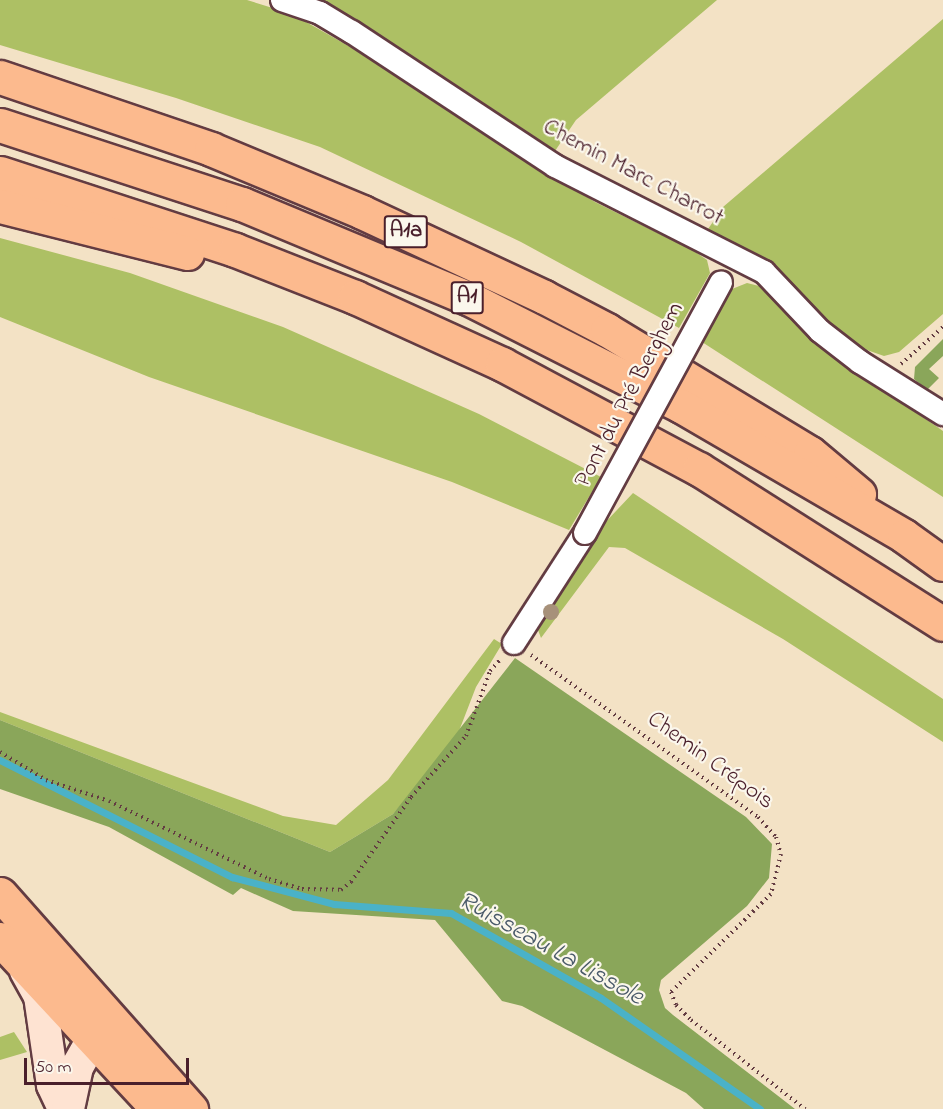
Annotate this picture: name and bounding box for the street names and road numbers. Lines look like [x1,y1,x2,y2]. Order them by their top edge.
street label: Chemin Marc Charrot [538,113,728,233]
road number: A1a [384,213,428,251]
road number: A1 [450,279,484,317]
street label: Pont du Pré Berghem [569,297,691,493]
street label: Chemin Crépois [641,705,779,817]

